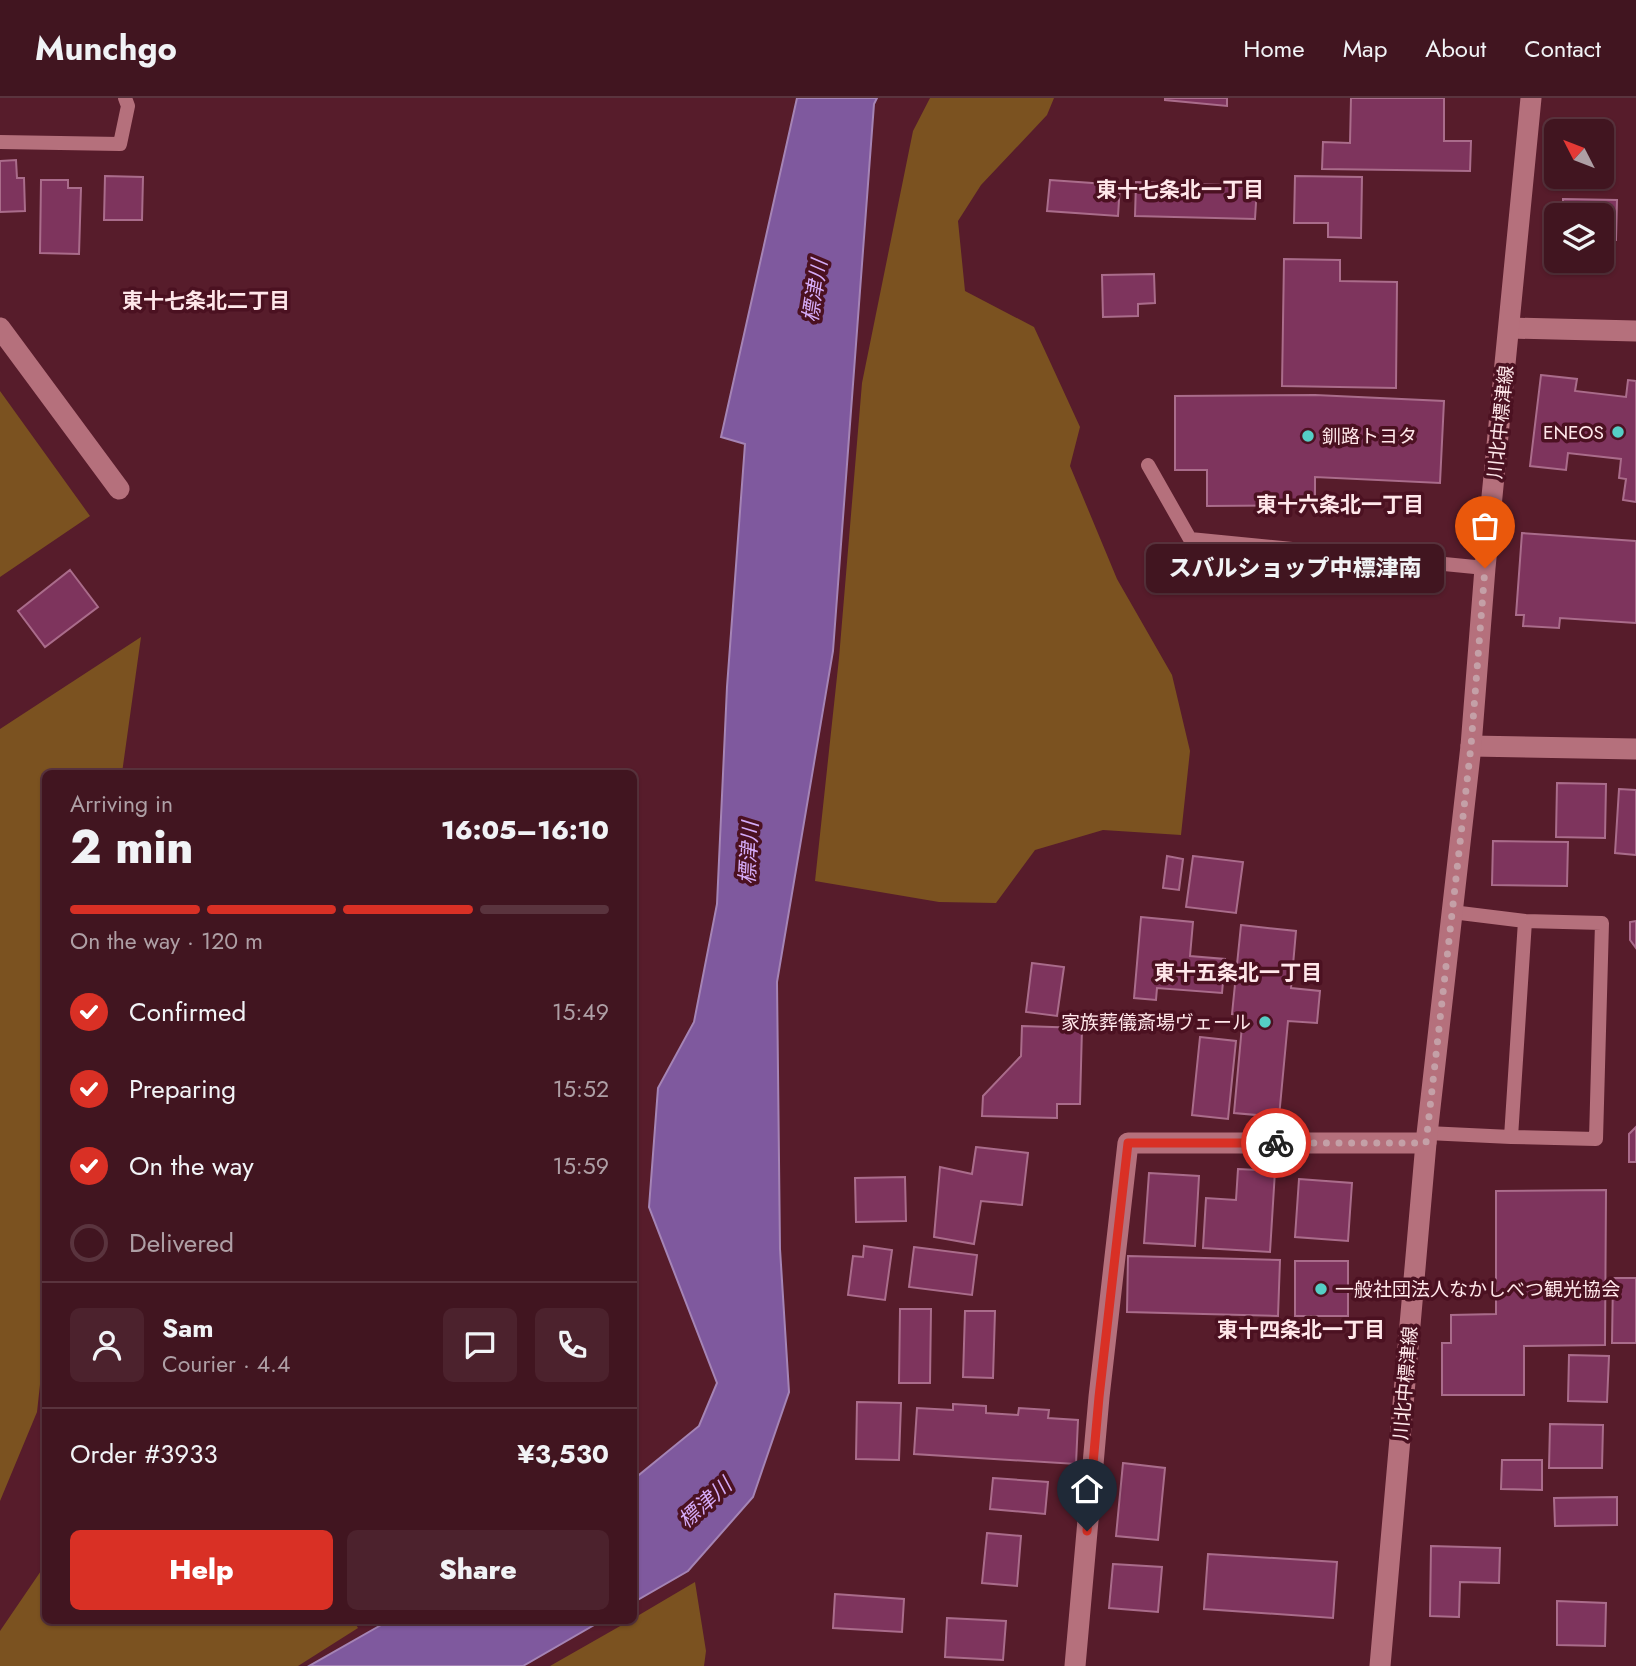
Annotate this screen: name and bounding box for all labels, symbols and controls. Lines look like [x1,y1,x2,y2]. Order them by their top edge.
text: Munchgo [35,25,177,72]
text: Home [1243,31,1305,66]
text: Map [1343,31,1387,66]
text: About [1425,31,1486,66]
text: Contact [1524,31,1601,66]
north arrow [1544,119,1614,189]
map controls [1544,119,1614,273]
district label: 東十七条北一丁目 [1096,175,1264,205]
button: layers [1544,203,1614,273]
water label: 標津川 [795,256,835,324]
district label: 東十七条北二丁目 [122,286,290,316]
street label: 川北中標津線 [1481,364,1520,480]
place label: ENEOS [1543,419,1604,446]
place label: 釧路トヨタ [1322,423,1417,450]
marker: ENEOS [1610,424,1626,440]
marker: 釧路トヨタ [1300,428,1316,444]
district label: 東十六条北一丁目 [1256,490,1424,520]
pin [1455,496,1515,568]
icon: bag [1466,507,1504,545]
callout: スバルショップ中標津南 [1146,544,1443,592]
text: スバルショップ中標津南 [1169,551,1422,585]
text: Arriving in [70,787,173,821]
text: 16:05–16:10 [441,811,609,849]
text: 2 min [70,814,194,880]
water label: 標津川 [732,819,766,885]
text: On the way · 120 m [70,924,263,958]
district label: 東十五条北一丁目 [1154,958,1322,988]
icon: check [70,993,108,1031]
text: Confirmed [129,993,246,1031]
text: 15:49 [552,995,609,1029]
place label: 家族葬儀斎場ヴェール [1061,1009,1251,1036]
marker: 家族葬儀斎場ヴェール [1257,1014,1273,1030]
icon: check [70,1070,108,1108]
text: Preparing [129,1070,236,1108]
text: 15:52 [553,1072,609,1106]
courier [1241,1108,1311,1178]
icon: bike [1257,1124,1295,1162]
icon: check [70,1147,108,1185]
text: On the way [129,1147,254,1185]
text: 15:59 [553,1149,609,1183]
text: Delivered [129,1224,234,1262]
place label: 一般社団法人なかしべつ観光協会 [1335,1276,1620,1303]
marker: 一般社団法人なかしべつ観光協会 [1313,1281,1329,1297]
button: person [70,1308,144,1382]
button: chat [443,1308,517,1382]
button: phone [535,1308,609,1382]
text: Sam [162,1309,214,1347]
district label: 東十四条北一丁目 [1217,1315,1385,1345]
street label: 川北中標津線 [1387,1325,1424,1441]
text: Courier · 4.4 [162,1347,290,1381]
text: Order #3933 [70,1435,218,1473]
text: ¥3,530 [517,1435,609,1473]
pin [1057,1459,1117,1531]
water label: 標津川 [672,1469,740,1535]
icon: home [1068,1470,1106,1508]
button: Help [70,1530,333,1610]
button: Share [347,1530,609,1610]

